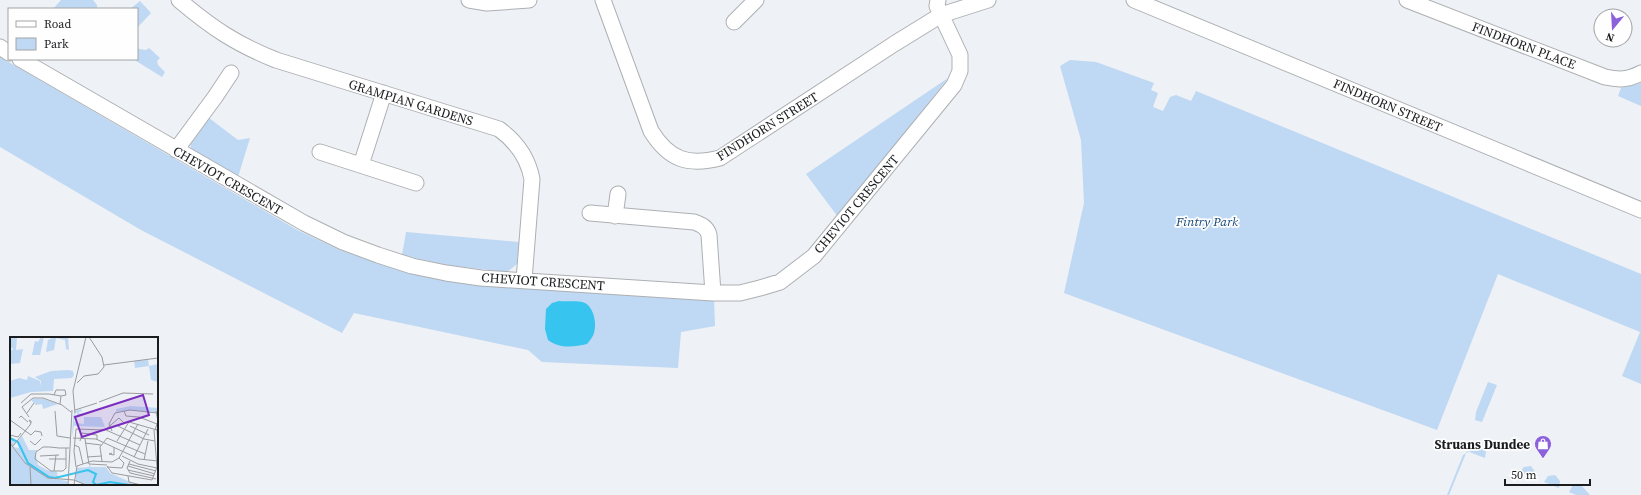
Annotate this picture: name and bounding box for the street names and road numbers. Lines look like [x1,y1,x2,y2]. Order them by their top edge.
street label: FINDHORN PLACE [1470,18,1578,73]
street label: GRAMPIAN GARDENS [346,75,476,130]
street label: FINDHORN STREET [1331,75,1445,136]
street label: FINDHORN STREET [713,88,821,165]
street label: CHEVIOT CRESCENT [170,142,286,219]
street label: CHEVIOT CRESCENT [810,151,903,257]
street label: CHEVIOT CRESCENT [481,269,605,294]

